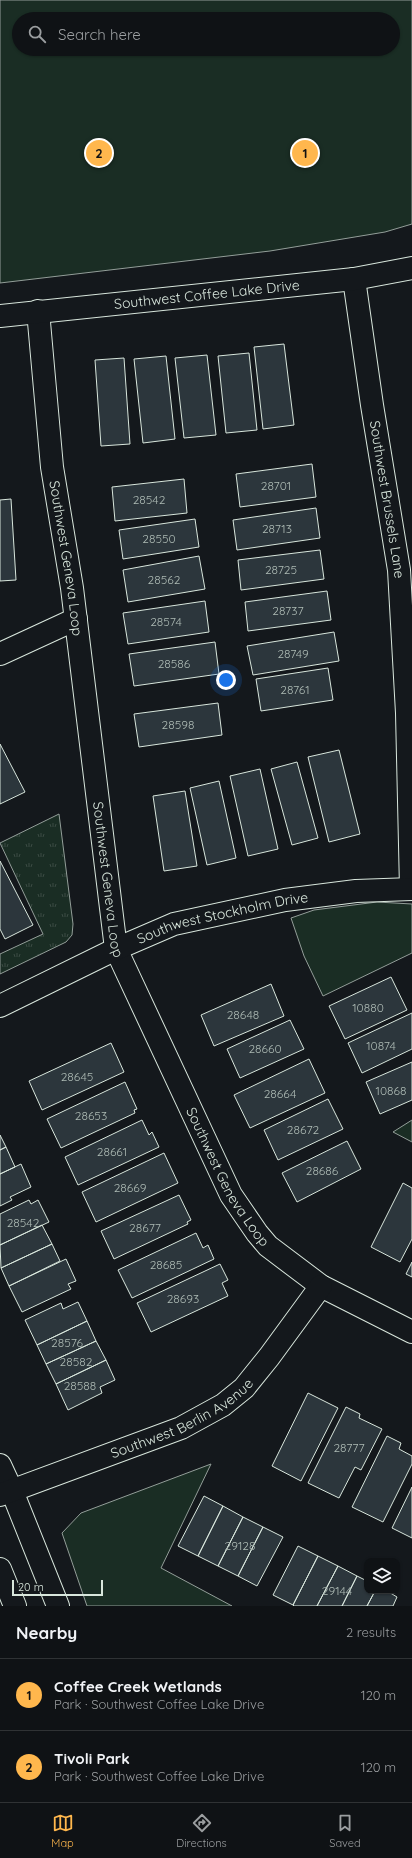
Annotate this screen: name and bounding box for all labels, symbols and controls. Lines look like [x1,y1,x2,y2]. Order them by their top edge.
search box [12,12,400,56]
icon: search [26,23,48,45]
text: Search here [58,25,141,44]
pin: 2 [86,138,112,168]
pin: 1 [292,138,318,168]
street label: Southwest Coffee Lake Drive [113,276,301,313]
street label: Southwest Brussels Lane [366,419,408,579]
house number: 28701 [261,478,291,493]
street label: Southwest Geneva Loop [45,479,87,637]
house number: 28542 [133,492,166,507]
house number: 28713 [262,521,292,536]
house number: 28550 [142,531,176,546]
house number: 28725 [265,562,297,577]
house number: 28562 [148,572,181,587]
house number: 28737 [272,603,304,618]
house number: 28574 [150,614,182,629]
house number: 28749 [277,646,309,661]
house number: 28586 [158,656,191,671]
your location [216,670,236,690]
house number: 28761 [280,682,310,697]
house number: 28598 [162,717,194,732]
street label: Southwest Geneva Loop [89,801,128,960]
street label: Southwest Stockholm Drive [134,888,309,948]
house number: 10880 [352,1000,384,1015]
house number: 28648 [227,1007,259,1022]
house number: 10874 [366,1038,396,1053]
house number: 28660 [248,1041,282,1056]
house number: 28645 [61,1069,93,1084]
house number: 10868 [376,1083,407,1098]
house number: 28664 [264,1086,296,1101]
street label: Southwest Geneva Loop [182,1104,273,1250]
house number: 28653 [75,1108,107,1123]
house number: 28672 [287,1122,320,1137]
house number: 28661 [97,1144,127,1159]
house number: 28686 [306,1163,339,1178]
house number: 28669 [114,1180,147,1195]
house number: 28542 [7,1215,40,1230]
house number: 28677 [129,1220,161,1235]
house number: 28685 [150,1257,182,1272]
house number: 28693 [167,1291,199,1306]
house number: 28576 [51,1335,84,1350]
house number: 28582 [60,1354,93,1369]
street label: Southwest Berlin Avenue [108,1375,257,1462]
house number: 28588 [64,1378,96,1393]
house number: 28777 [333,1440,365,1455]
house number: 29128 [224,1538,256,1553]
map controls [364,1558,400,1594]
button: layers [364,1558,400,1594]
scale bar [12,1578,103,1597]
text: 20 m [18,1580,44,1594]
house number: 29144 [322,1583,352,1598]
text: Nearby [16,1622,77,1643]
text: 2 results [346,1624,396,1640]
text: Coffee Creek Wetlands [54,1677,222,1696]
text: 1 [26,1687,32,1703]
text: 120 m [361,1687,396,1703]
text: Park · Southwest Coffee Lake Drive [54,1696,264,1712]
text: Tivoli Park [54,1749,130,1768]
text: 2 [25,1759,33,1775]
text: 120 m [361,1759,396,1775]
text: Park · Southwest Coffee Lake Drive [54,1768,264,1784]
tab: Map [51,1812,74,1850]
tab: Directions [176,1812,227,1850]
tab: Saved [329,1812,361,1850]

